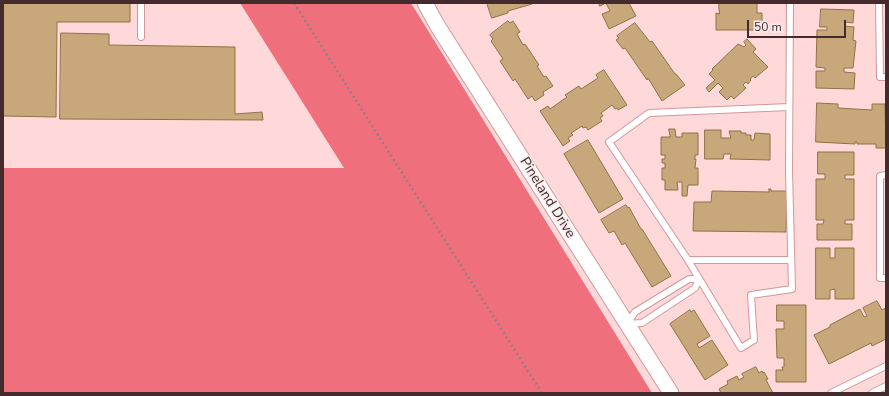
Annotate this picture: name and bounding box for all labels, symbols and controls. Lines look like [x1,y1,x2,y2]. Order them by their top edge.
scale bar [749,12,848,38]
text: 50 m [754,19,782,35]
street label: Pineland Drive [516,155,578,241]

